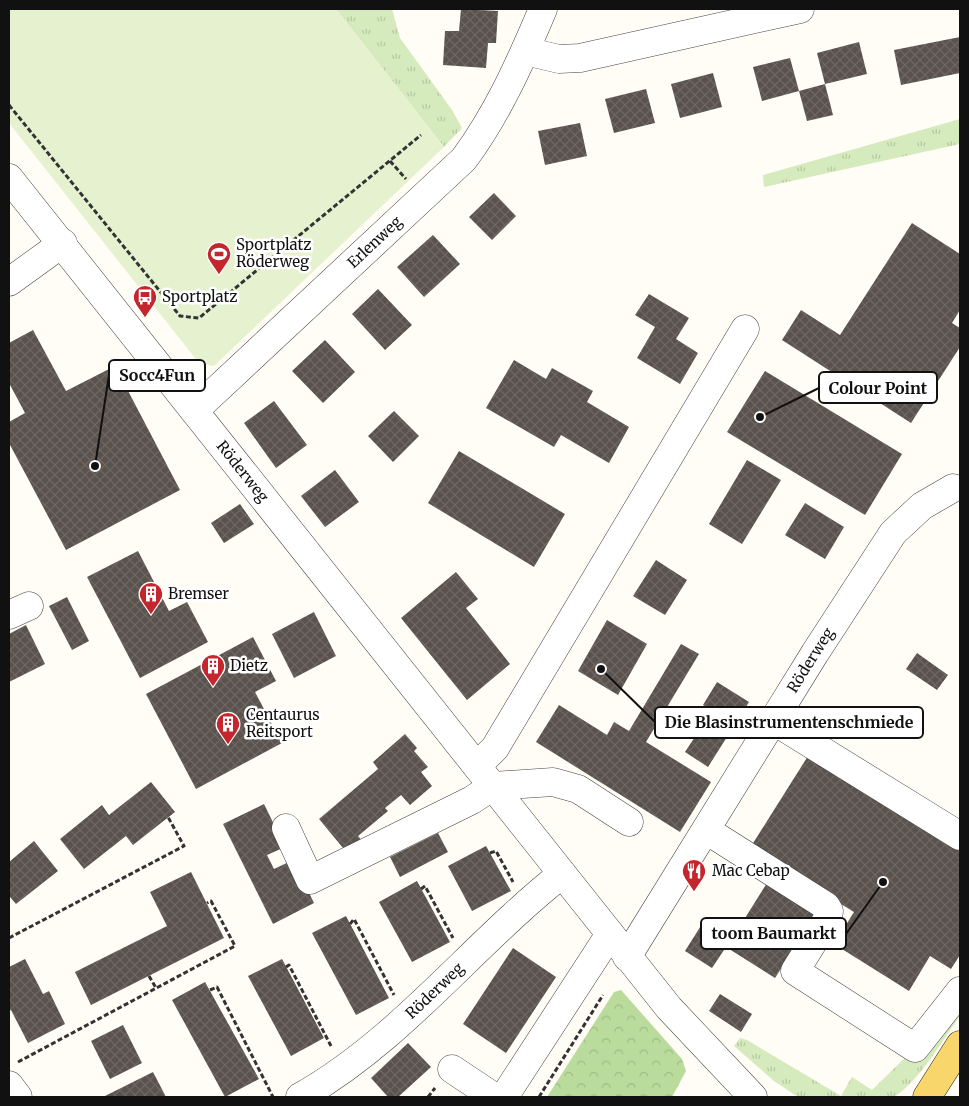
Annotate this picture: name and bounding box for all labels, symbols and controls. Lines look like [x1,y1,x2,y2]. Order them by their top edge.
street label: Erlenweg [343,212,406,272]
place label: Sportplatz Röderweg [236,235,312,271]
sports icon: Sportplatz Röderweg [206,241,232,275]
bus stop icon: Sportplatz [132,284,158,318]
place label: Sportplatz [162,287,238,306]
callout: Socc4Fun [109,360,205,391]
text: Socc4Fun [119,365,195,385]
callout: Colour Point [819,372,937,403]
text: Colour Point [829,378,928,398]
street label: Röderweg [213,437,273,506]
building icon: Bremser [138,581,164,615]
place label: Bremser [168,584,229,603]
street label: Röderweg [783,624,838,696]
building icon: Dietz [200,653,226,687]
place label: Dietz [230,656,268,675]
place label: Centaurus Reitsport [246,705,320,741]
callout: Die Blasinstrumentenschmiede [655,707,923,738]
building icon: Centaurus Reitsport [215,711,241,745]
text: Die Blasinstrumentenschmiede [665,712,914,732]
restaurant icon: Mac Cebap [681,858,707,892]
place label: Mac Cebap [712,861,790,880]
callout: toom Baumarkt [701,918,846,949]
text: toom Baumarkt [712,923,837,943]
street label: Röderweg [401,958,467,1023]

